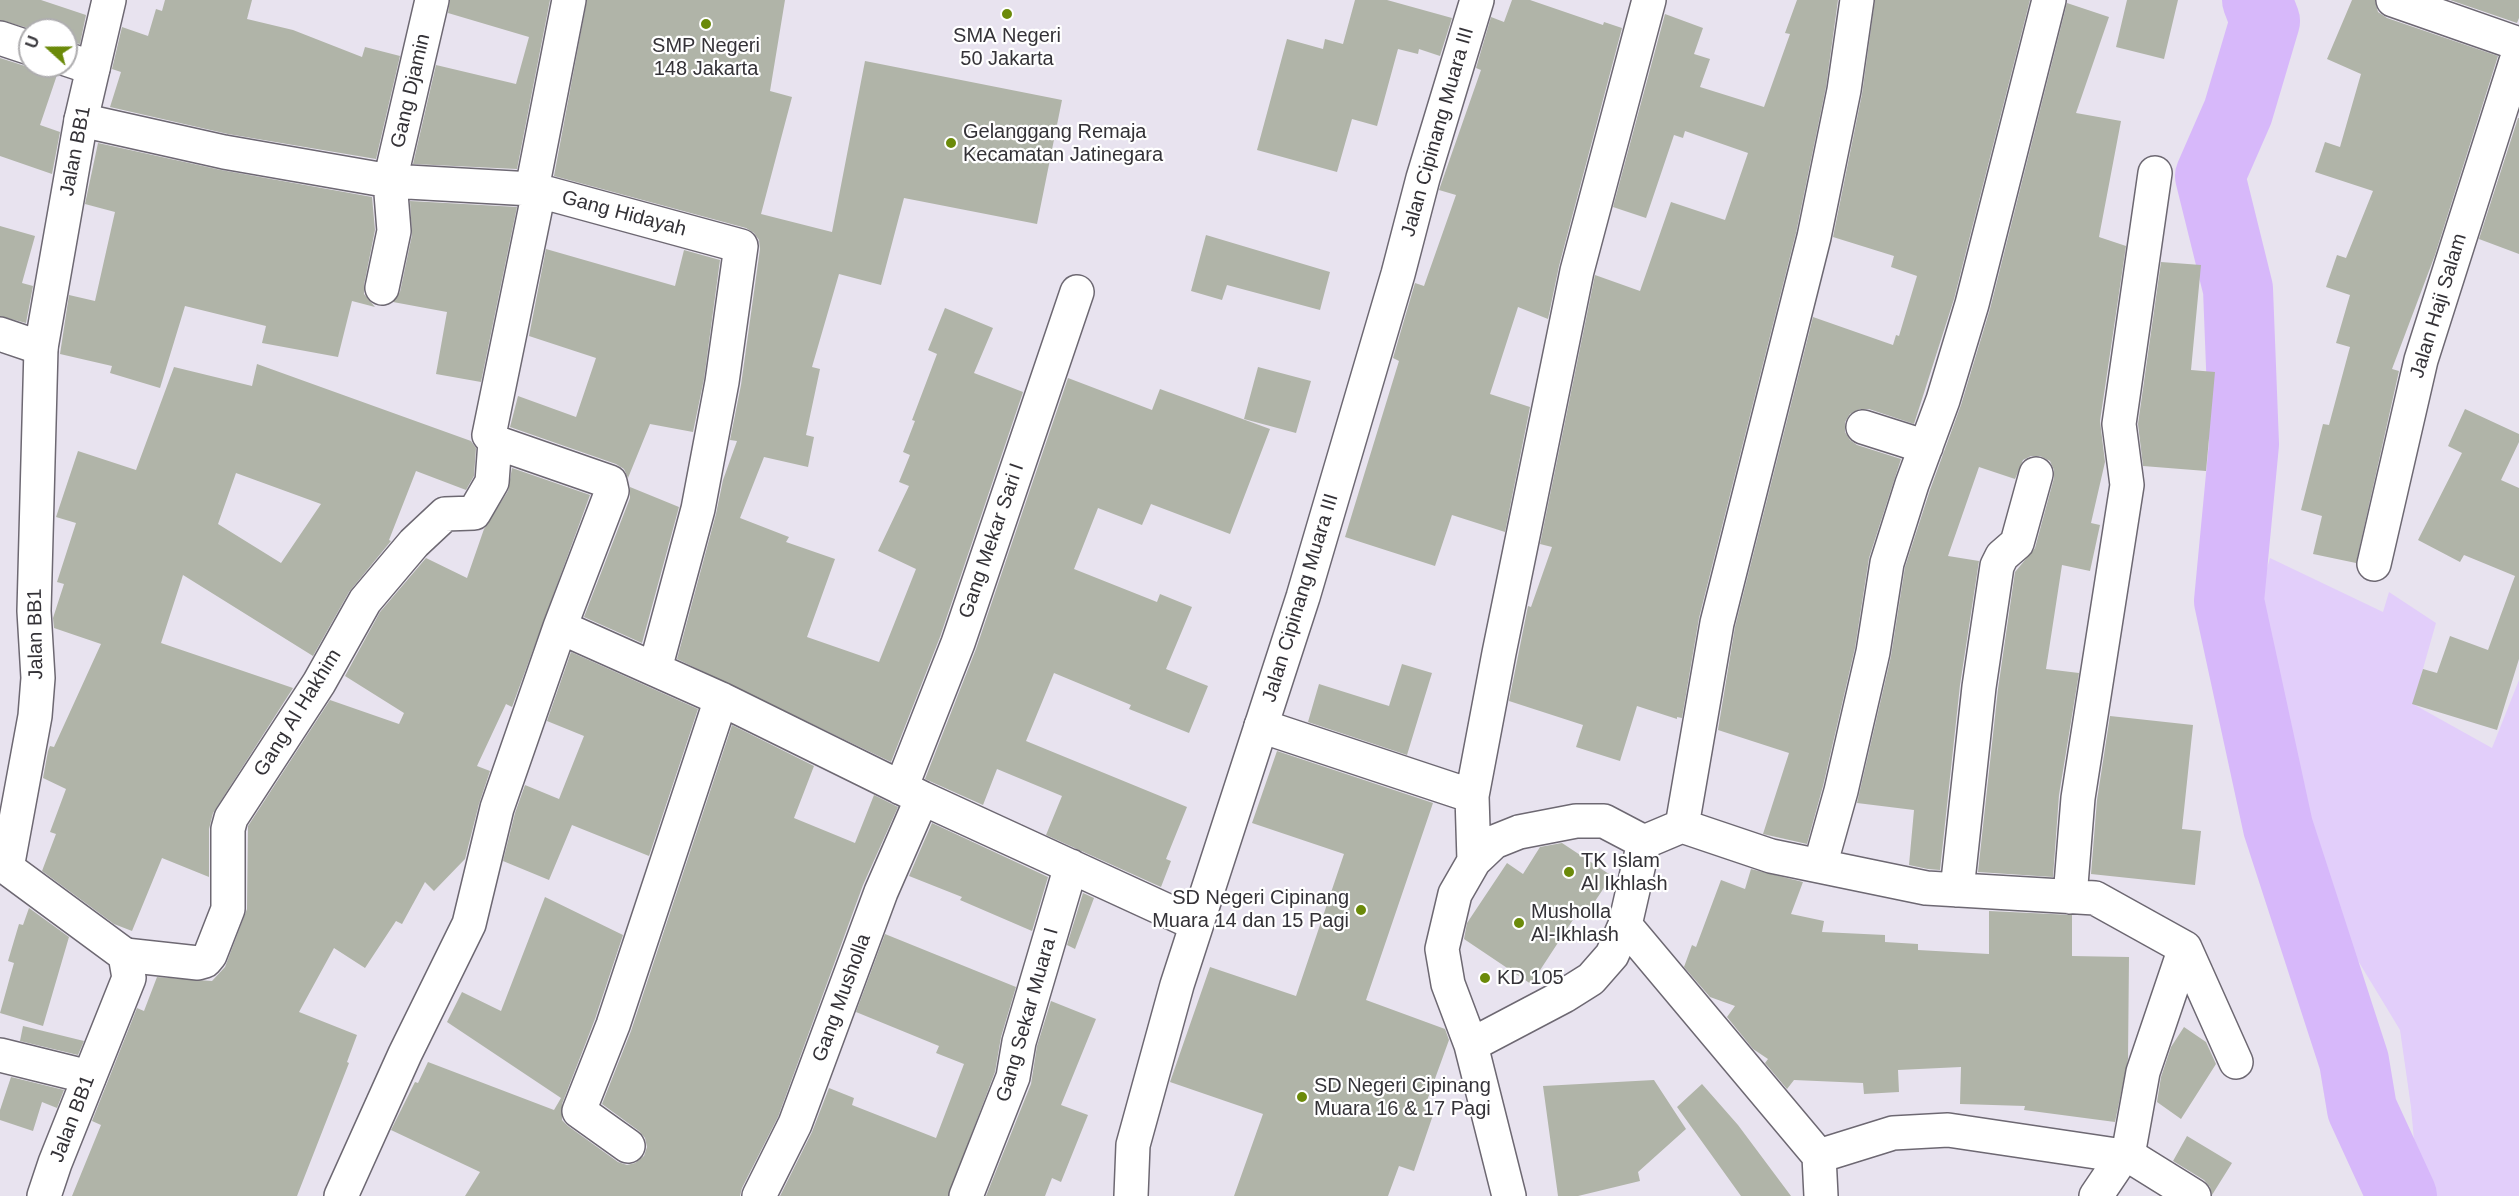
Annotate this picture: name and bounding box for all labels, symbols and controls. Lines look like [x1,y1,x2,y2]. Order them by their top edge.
marker: SMA Negeri 50 Jakarta [1000,7,1014,21]
marker: SMP Negeri 148 Jakarta [699,17,713,31]
north arrow [18,18,78,78]
place label: SMA Negeri 50 Jakarta [953,24,1061,71]
street label: Jalan Cipinang Muara III [1397,24,1479,240]
street label: Gang Djamin [386,31,436,151]
text: U [23,34,43,51]
place label: SMP Negeri 148 Jakarta [652,34,760,81]
street label: Jalan BB1 [56,104,96,198]
place label: Gelanggang Remaja Kecamatan Jatinegara [963,120,1163,167]
marker: Gelanggang Remaja Kecamatan Jatinegara [944,136,958,150]
street label: Gang Hidayah [559,186,689,242]
street label: Jalan Haji Salam [2406,231,2472,381]
street label: Gang Mekar Sari I [954,460,1030,622]
street label: Jalan Cipinang Muara III [1258,491,1344,705]
street label: Jalan BB1 [23,588,49,680]
street label: Gang Al Hakhim [249,645,347,781]
place label: TK Islam Al Ikhlash [1581,849,1668,896]
marker: TK Islam Al Ikhlash [1562,865,1576,879]
place label: SD Negeri Cipinang Muara 14 dan 15 Pagi [1152,886,1349,933]
place label: Musholla Al-Ikhlash [1531,900,1619,947]
marker: SD Negeri Cipinang Muara 14 dan 15 Pagi [1354,903,1368,917]
marker: Musholla Al-Ikhlash [1512,916,1526,930]
street label: Gang Sekar Muara I [992,925,1064,1105]
street label: Gang Musholla [808,931,876,1065]
place label: KD 105 [1497,966,1564,990]
marker: KD 105 [1478,971,1492,985]
street label: Jalan BB1 [45,1072,101,1166]
place label: SD Negeri Cipinang Muara 16 & 17 Pagi [1314,1074,1491,1121]
marker: SD Negeri Cipinang Muara 16 & 17 Pagi [1295,1090,1309,1104]

